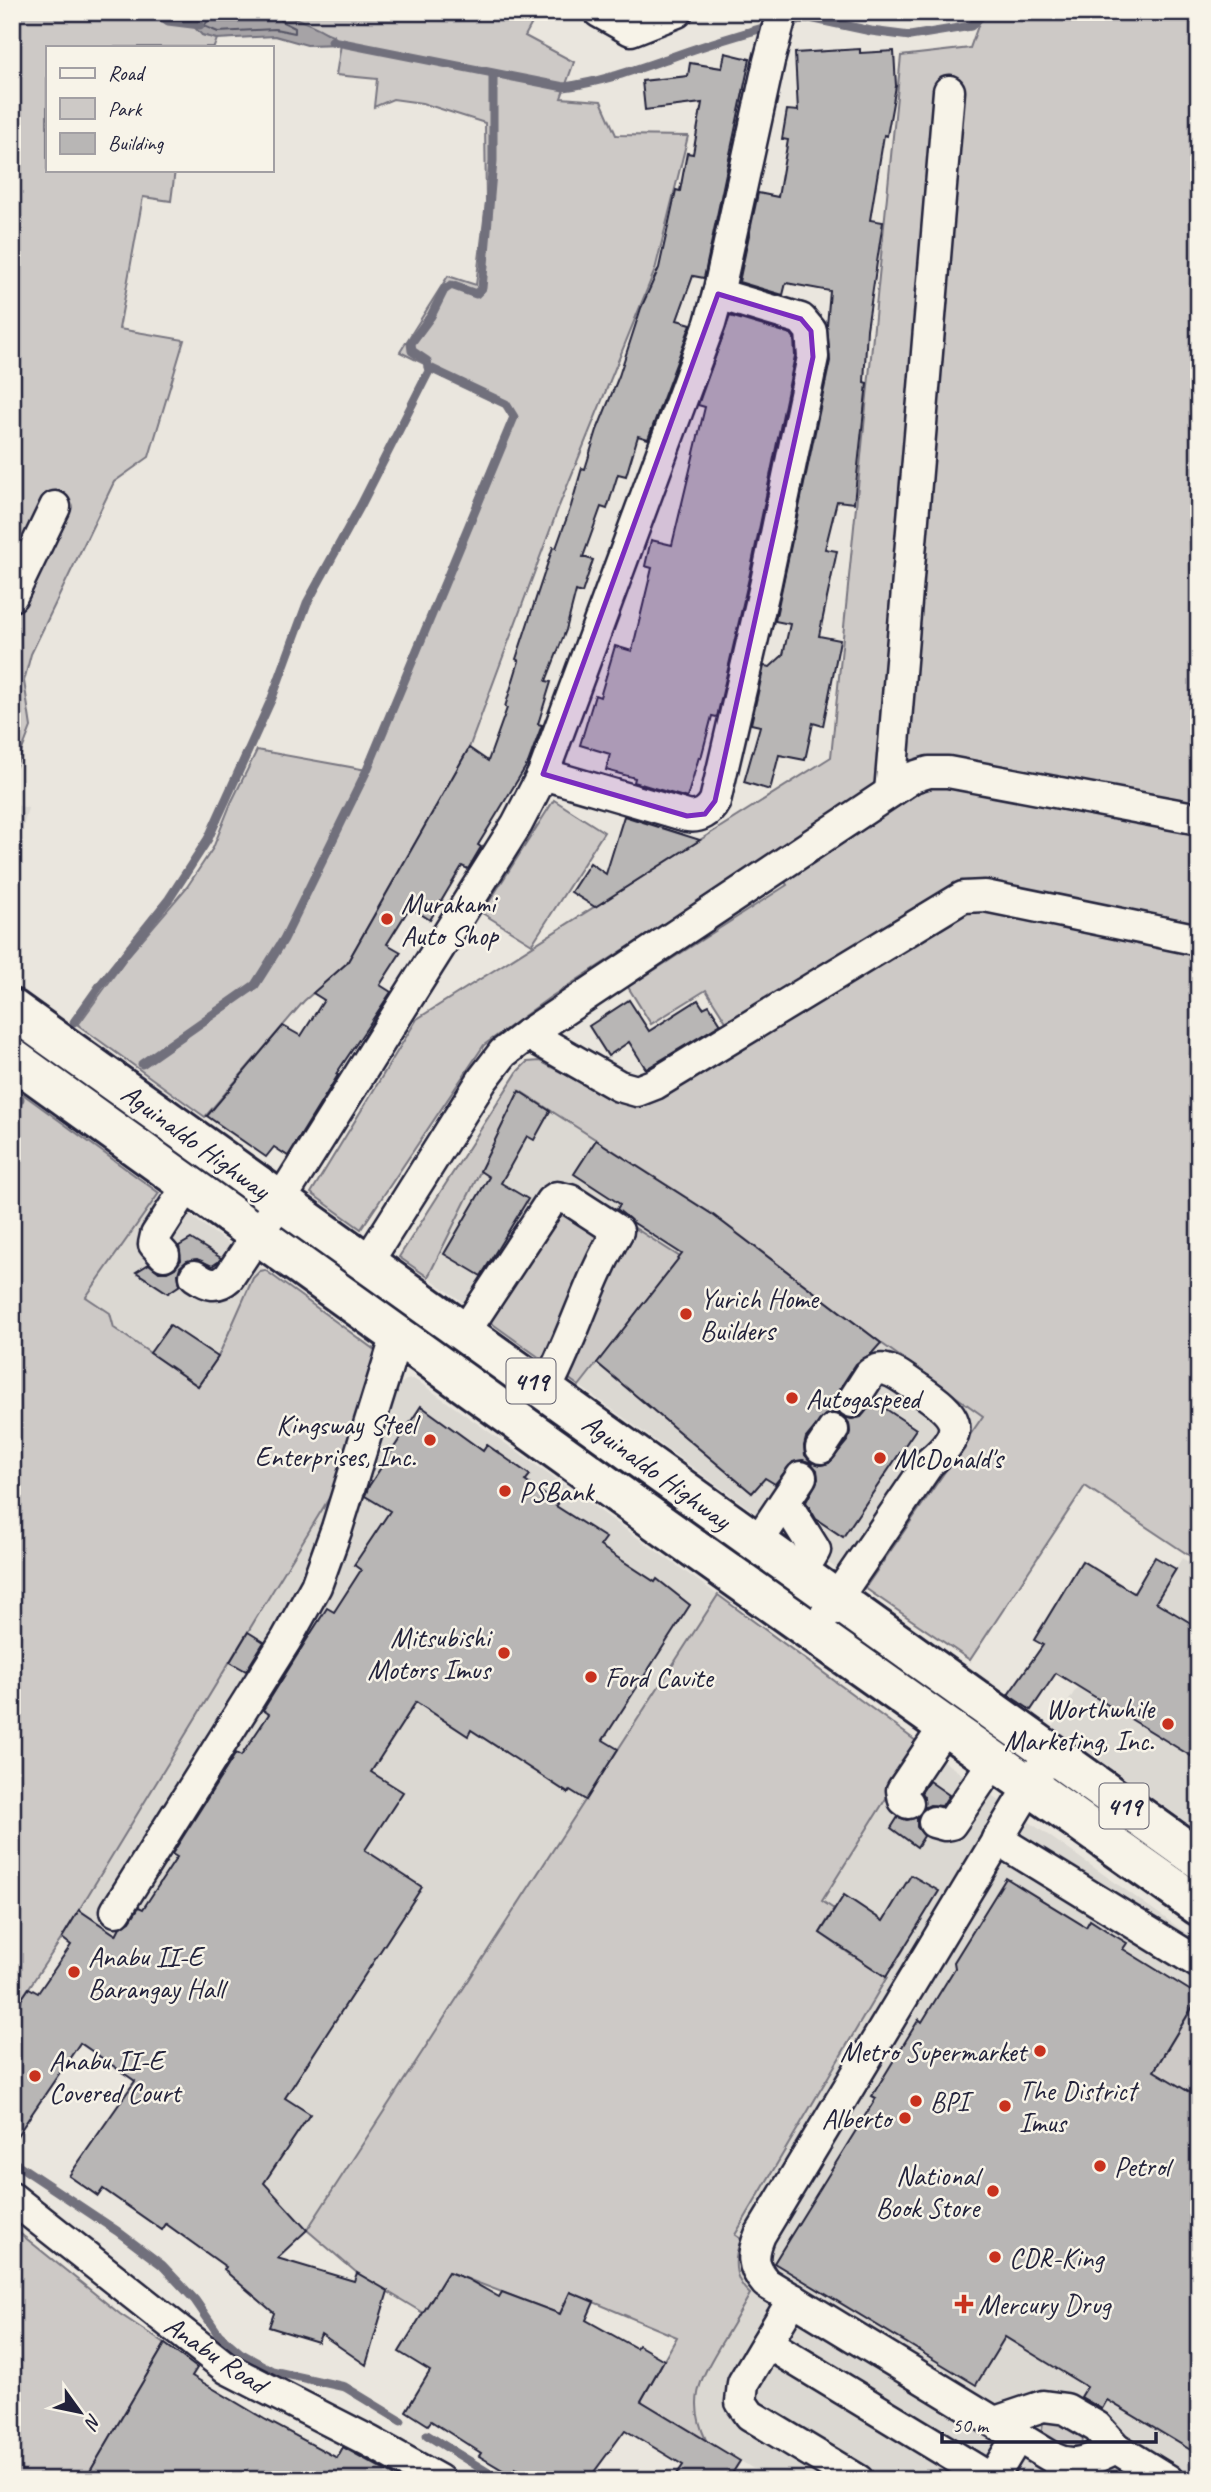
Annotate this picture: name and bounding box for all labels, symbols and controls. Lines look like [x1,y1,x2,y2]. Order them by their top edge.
legend [46,46,273,172]
text: Road [108,60,147,86]
text: Park [108,96,143,122]
text: Building [108,130,165,156]
place label: Murakami Auto Shop [401,886,500,953]
marker: Murakami Auto Shop [379,911,395,927]
street label: Aguinaldo Highway [115,1076,279,1208]
place label: Yurich Home Builders [700,1281,820,1348]
marker: Yurich Home Builders [678,1306,694,1322]
road number: 419 [506,1358,556,1404]
place label: Autogaspeed [806,1381,924,1416]
marker: Autogaspeed [784,1390,800,1406]
street label: Aguinaldo Highway [576,1406,740,1538]
place label: Kingsway Steel Enterprises, Inc. [255,1407,421,1474]
marker: Kingsway Steel Enterprises, Inc. [422,1432,438,1448]
place label: McDonald's [894,1441,1005,1476]
marker: McDonald's [872,1450,888,1466]
place label: PSBank [519,1474,595,1509]
marker: PSBank [497,1483,513,1499]
place label: Mitsubishi Motors Imus [368,1620,494,1687]
marker: Mitsubishi Motors Imus [496,1645,512,1661]
place label: Ford Cavite [605,1660,714,1695]
marker: Ford Cavite [583,1669,599,1685]
place label: Worthwhile Marketing, Inc. [1004,1691,1156,1758]
marker: Worthwhile Marketing, Inc. [1160,1716,1176,1732]
road number: 419 [1100,1784,1148,1828]
place label: Anabu II-E Barangay Hall [88,1939,229,2006]
marker: Anabu II-E Barangay Hall [66,1964,82,1980]
place label: Metro Supermarket [840,2034,1029,2069]
place label: Anabu II-E Covered Court [49,2043,183,2110]
marker: Metro Supermarket [1032,2043,1048,2059]
marker: Anabu II-E Covered Court [27,2068,43,2084]
place label: The District Imus [1019,2073,1140,2140]
place label: BPI [930,2084,974,2119]
marker: BPI [908,2093,924,2109]
marker: The District Imus [997,2098,1013,2114]
place label: Alberto [822,2101,894,2136]
marker: Alberto [897,2110,913,2126]
place label: Petrol [1114,2149,1175,2184]
place label: National Book Store [876,2158,984,2225]
marker: Petrol [1092,2158,1108,2174]
marker: National Book Store [985,2183,1001,2199]
place label: CDR-King [1009,2240,1105,2275]
marker: CDR-King [987,2249,1003,2265]
place label: Mercury Drug [978,2287,1113,2322]
marker: Mercury Drug [956,2296,972,2312]
street label: Anabu Road [158,2308,277,2404]
north arrow [46,2376,116,2446]
scale bar [942,2401,1155,2445]
text: N [78,2409,107,2435]
text: 50 m [952,2412,990,2438]

